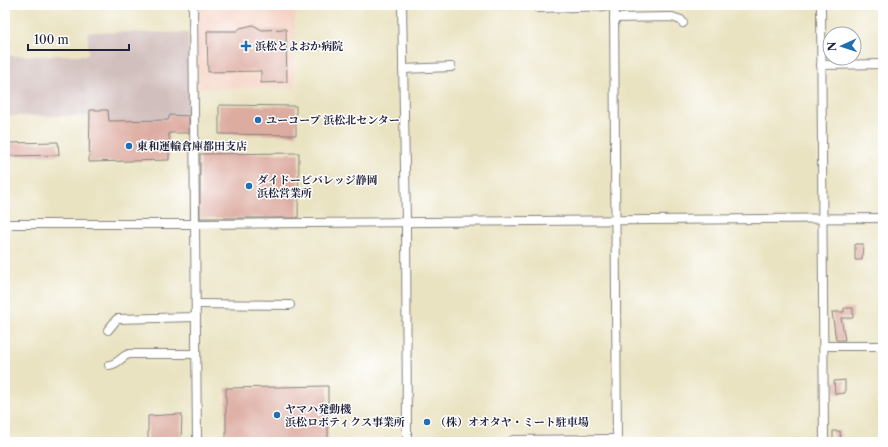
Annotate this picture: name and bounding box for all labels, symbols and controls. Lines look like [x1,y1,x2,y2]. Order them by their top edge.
scale bar [28,26,129,52]
north arrow [822,26,862,66]
text: 100 m [34,32,69,47]
place label: 浜松とよおか病院 [255,39,343,53]
marker: 浜松とよおか病院 [240,40,252,52]
text: N [825,41,839,52]
place label: ユーコープ 浜松北センター [266,113,400,127]
marker: ユーコープ 浜松北センター [253,115,263,125]
place label: 東和運輸倉庫都田支店 [137,139,247,153]
marker: 東和運輸倉庫都田支店 [124,141,134,151]
place label: ダイドービバレッジ静岡 浜松営業所 [257,173,378,200]
marker: ダイドービバレッジ静岡 浜松営業所 [244,181,254,191]
place label: ヤマハ発動機 浜松ロボティクス事業所 [285,402,405,429]
marker: ヤマハ発動機 浜松ロボティクス事業所 [272,410,282,420]
place label: （株）オオタヤ・ミート駐車場 [435,415,589,429]
marker: （株）オオタヤ・ミート駐車場 [422,417,432,427]

